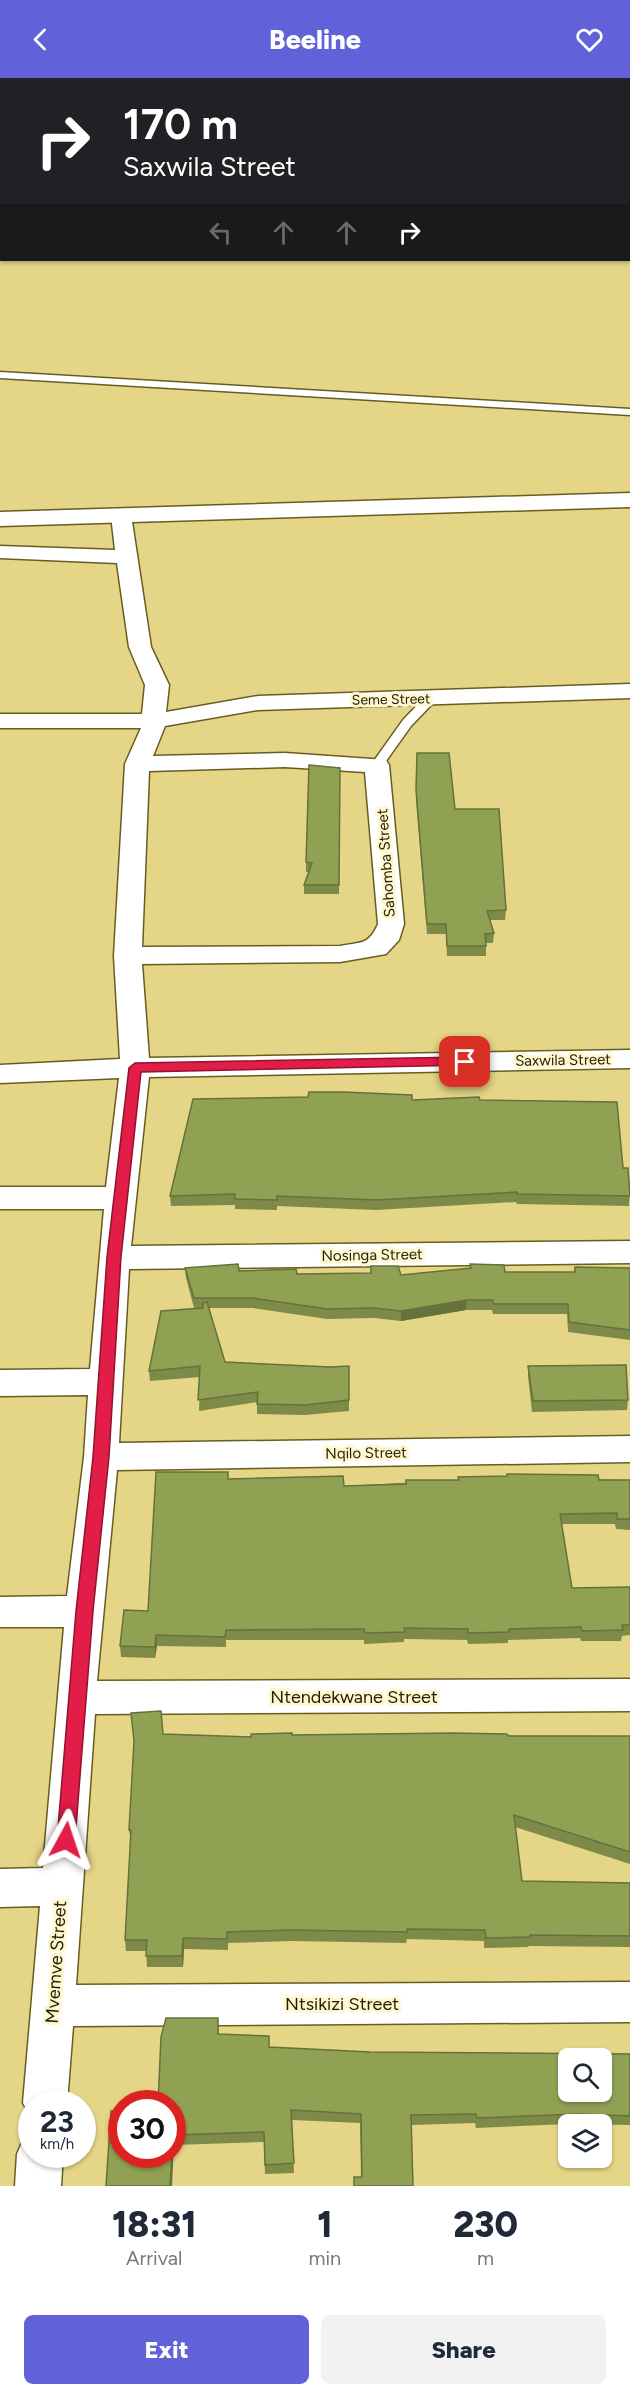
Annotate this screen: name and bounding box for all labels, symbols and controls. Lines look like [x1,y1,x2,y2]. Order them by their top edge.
icon: back [24,23,57,56]
text: Beeline [269,23,361,56]
icon: heart [573,23,606,56]
text: 170 m [123,99,238,150]
icon: right [24,102,102,180]
text: Saxwila Street [123,150,296,183]
icon: left [204,216,237,249]
icon: ahead [267,216,300,249]
icon: ahead [330,216,363,249]
icon: right [393,216,426,249]
street label: Seme Street [352,690,430,709]
street label: Sahomba Street [373,808,399,918]
pin [439,1036,490,1087]
icon: arrive [448,1045,481,1078]
street label: Saxwila Street [515,1050,611,1070]
street label: Nosinga Street [321,1245,423,1265]
street label: Nqilo Street [325,1443,407,1463]
street label: Ntendekwane Street [270,1686,438,1708]
position arrow [34,1808,98,1872]
street label: Mvemve Street [41,1900,71,2024]
street label: Ntsikizi Street [285,1993,399,2015]
map controls [558,2048,612,2168]
button: search [558,2048,612,2102]
speed limit sign: 30 [108,2090,186,2168]
text: 23 [40,2103,74,2140]
button: layers [558,2114,612,2168]
text: km/h [40,2135,74,2153]
text: 18:31 [112,2203,196,2246]
text: 1 [317,2203,332,2246]
text: 230 [453,2203,518,2246]
text: Arrival [126,2246,182,2270]
text: min [308,2246,341,2270]
text: m [477,2246,494,2270]
button: Exit [24,2315,309,2384]
button: Share [321,2315,606,2384]

